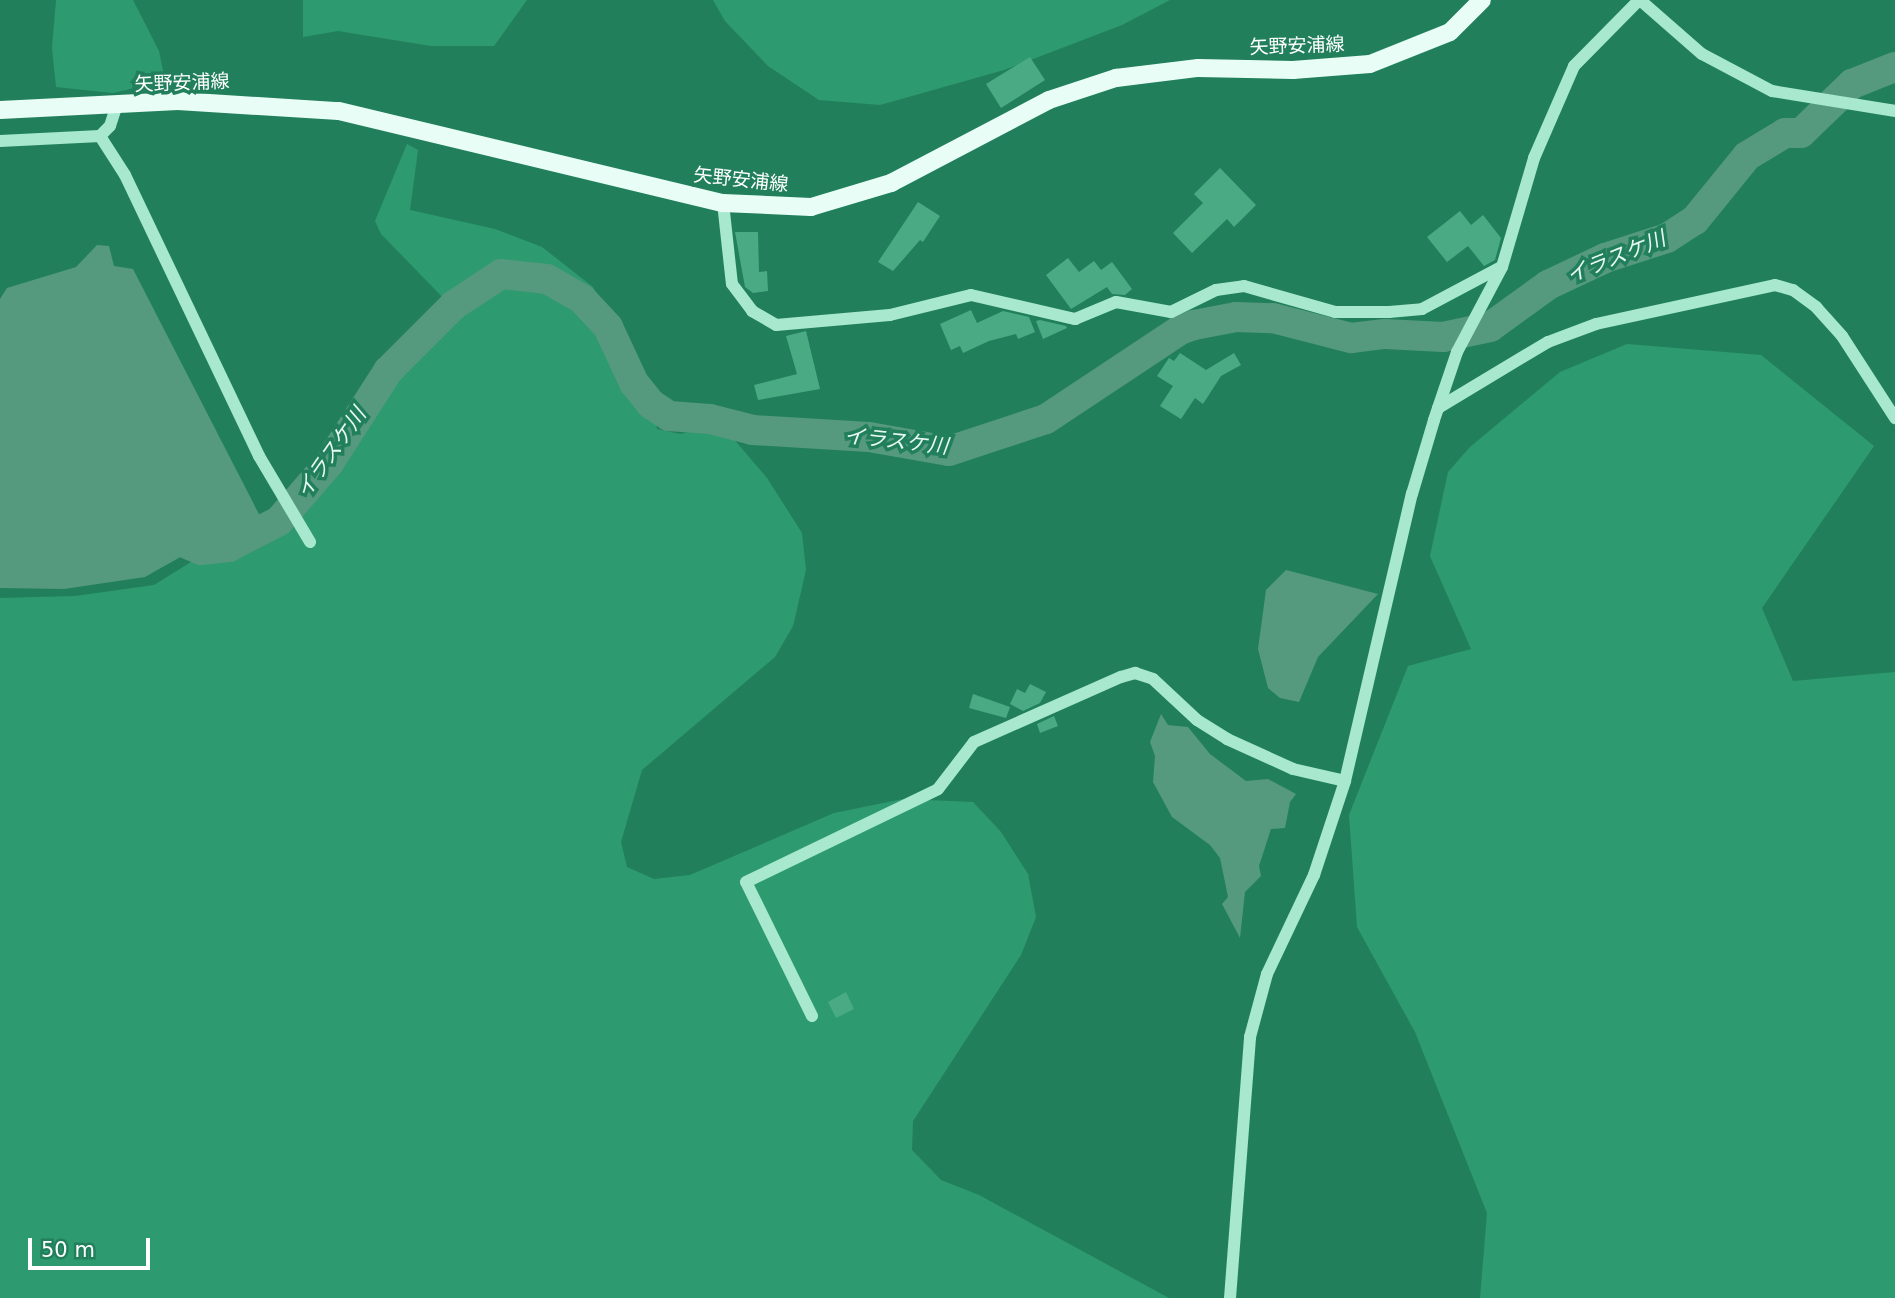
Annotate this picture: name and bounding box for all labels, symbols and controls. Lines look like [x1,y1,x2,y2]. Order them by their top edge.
street label: 矢野安浦線 [1249,33,1345,59]
street label: 矢野安浦線 [134,70,230,96]
street label: 矢野安浦線 [693,164,789,196]
water label: イラスケ川 [1563,226,1669,288]
water label: イラスケ川 [291,403,371,503]
water label: イラスケ川 [842,423,950,459]
scale bar [32,1224,154,1268]
text: 50 m [41,1238,95,1262]

